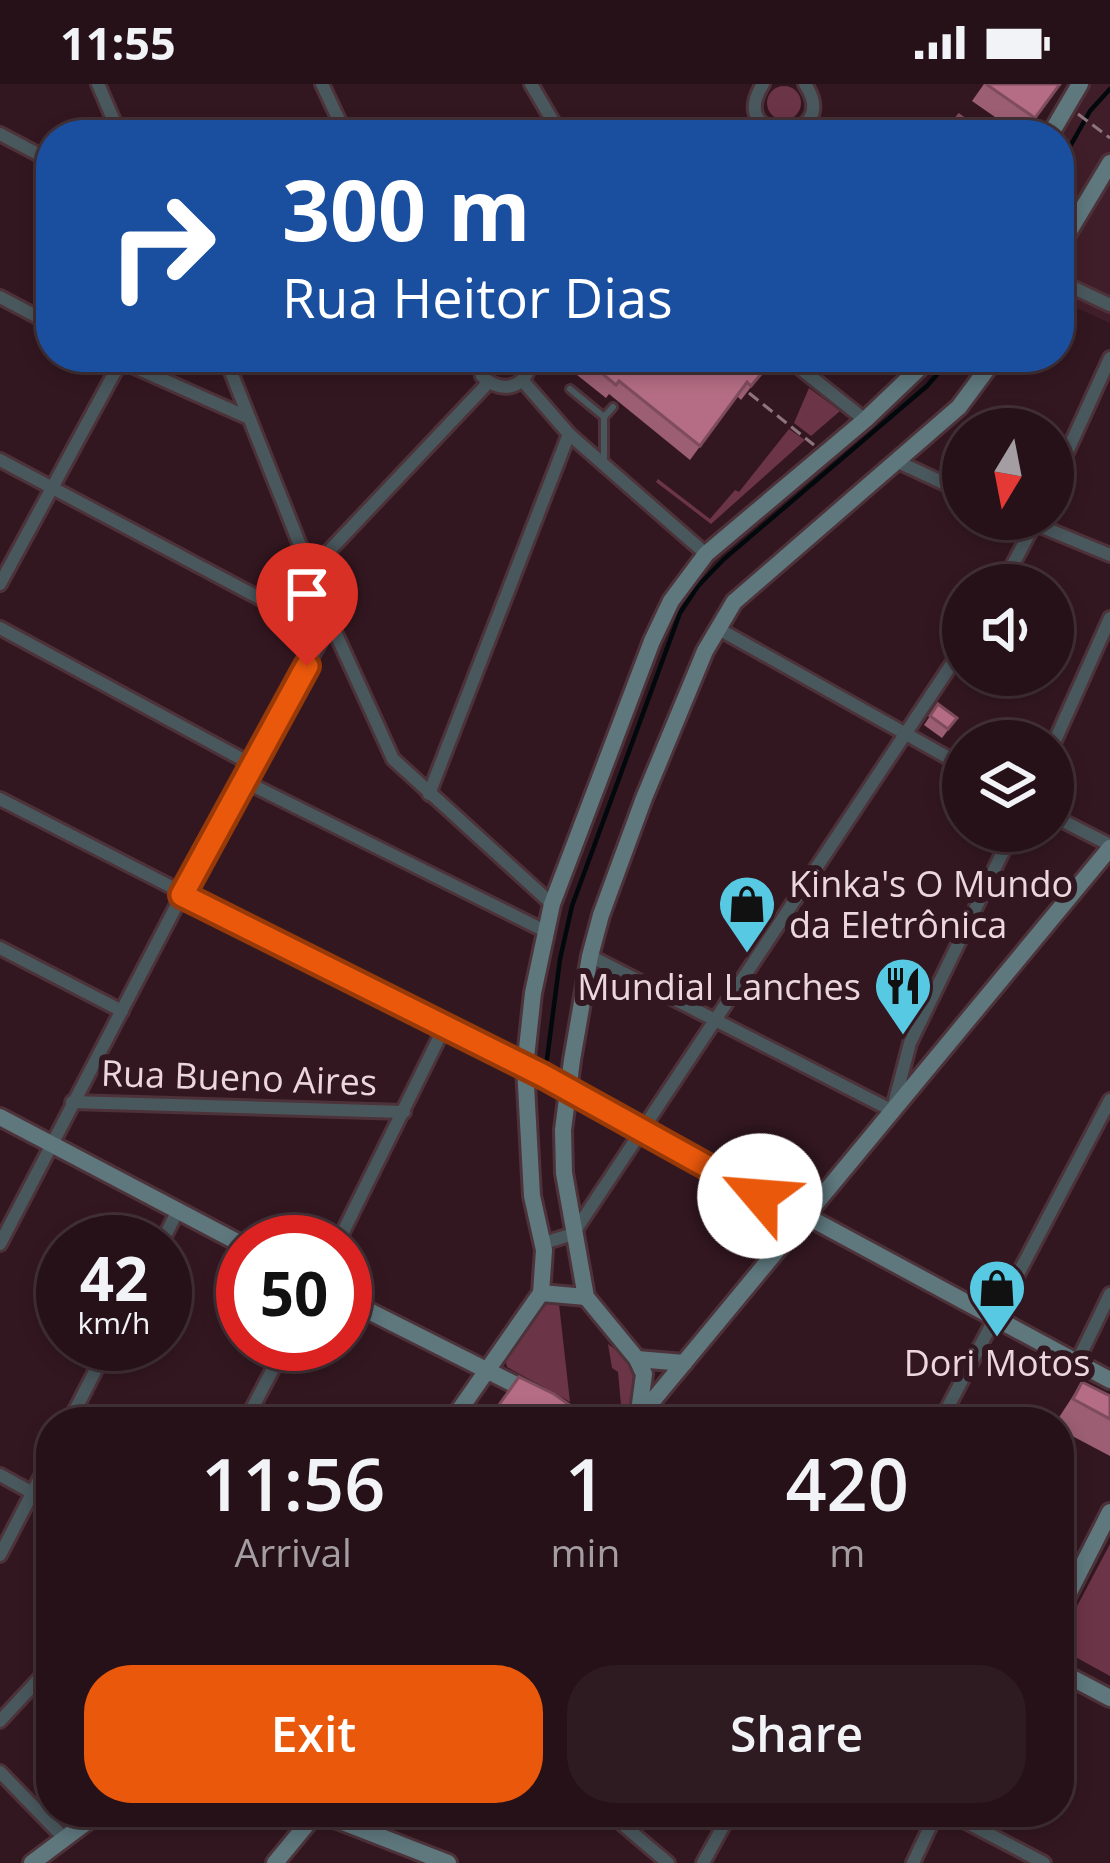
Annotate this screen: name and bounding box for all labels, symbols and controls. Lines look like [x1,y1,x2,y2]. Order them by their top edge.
text: 11:55 [60,12,176,73]
text: 300 m [282,151,530,266]
icon: right [84,168,240,324]
text: Rua Heitor Dias [282,260,673,334]
north arrow [942,408,1074,540]
map controls [942,408,1074,852]
pin [256,543,358,666]
icon: arrive [274,561,340,627]
button: sound [942,564,1074,696]
button: layers [942,720,1074,852]
place label: Kinka's O Mundo da Eletrônica [789,859,1073,949]
shop icon: Kinka's O Mundo da Eletrônica [716,873,778,955]
restaurant icon: Mundial Lanches [872,955,934,1037]
place label: Mundial Lanches [577,962,861,1011]
street label: Rua Bueno Aires [100,1048,378,1106]
position arrow [697,1133,823,1259]
speed limit sign: 50 [216,1215,372,1371]
text: 42 [80,1237,148,1319]
shop icon: Dori Motos [966,1257,1028,1339]
text: km/h [78,1302,150,1343]
place label: Dori Motos [904,1338,1090,1387]
text: 11:56 [201,1434,385,1532]
text: 1 [565,1434,606,1532]
text: 420 [785,1434,909,1532]
text: Arrival [235,1525,352,1578]
text: min [551,1525,620,1578]
text: m [829,1525,865,1578]
button: Exit [84,1665,543,1803]
button: Share [567,1665,1026,1803]

